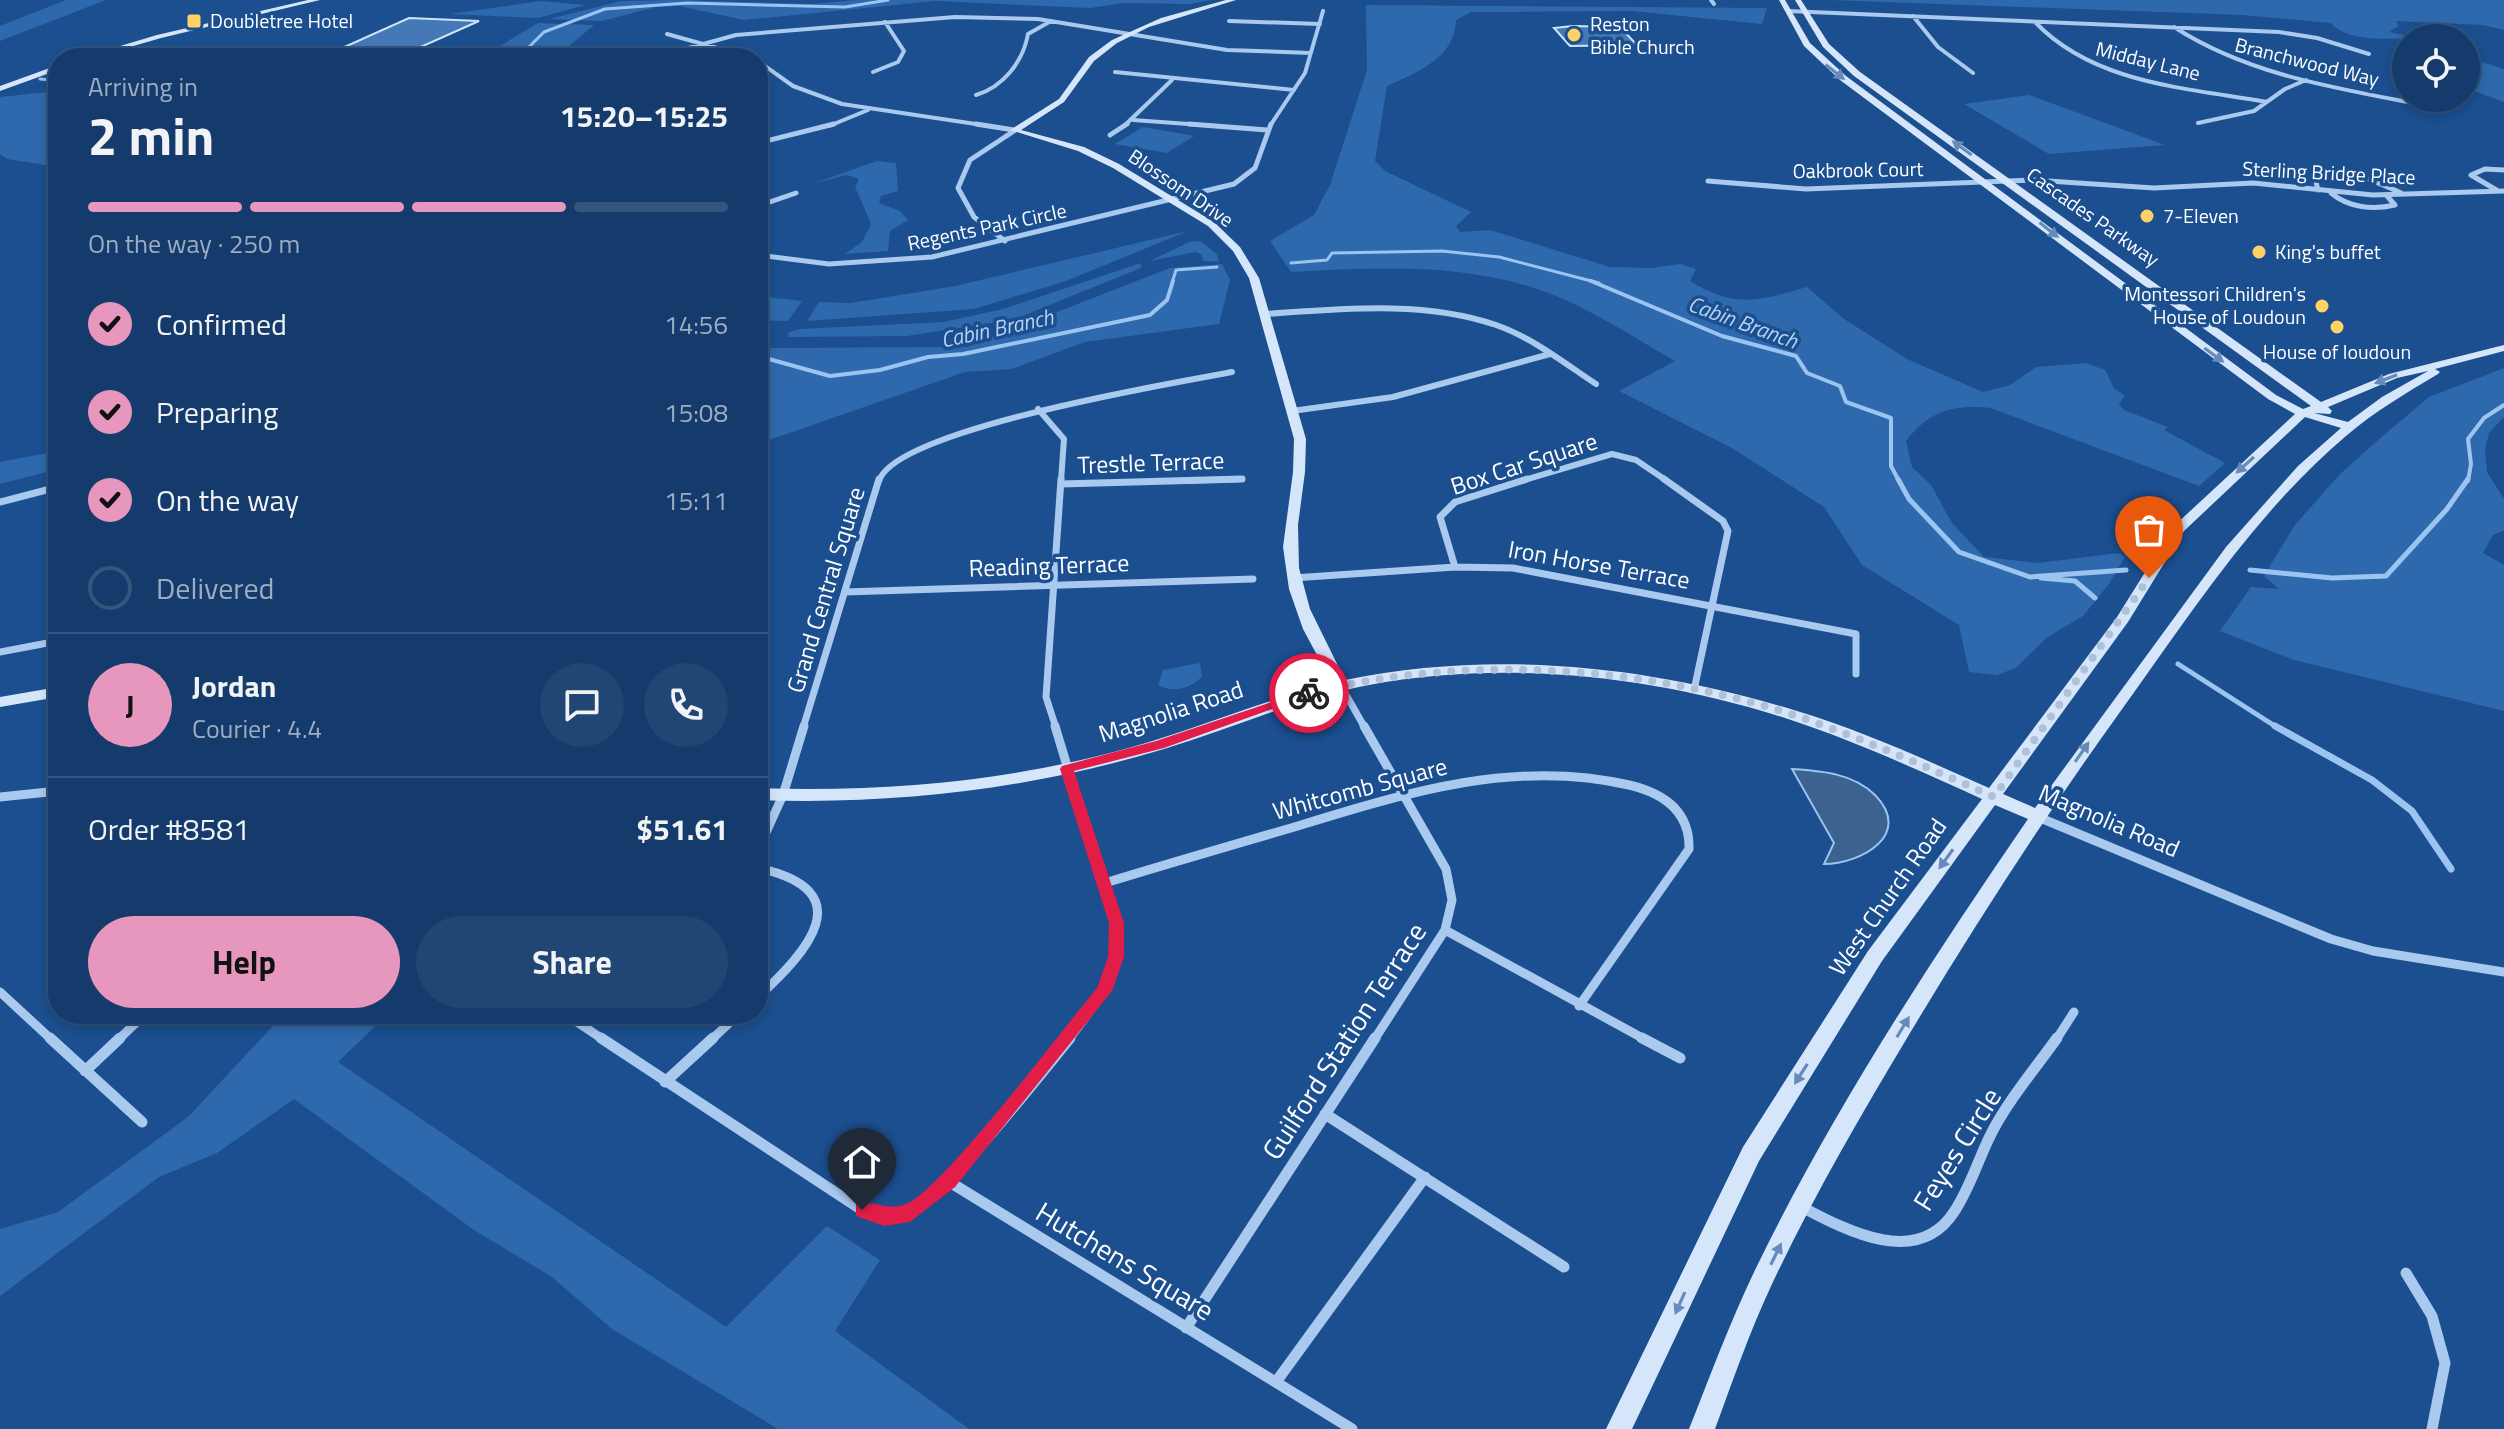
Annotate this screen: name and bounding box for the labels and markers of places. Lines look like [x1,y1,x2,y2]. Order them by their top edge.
place label: Doubletree Hotel [210,5,353,36]
place label: Reston Bible Church [1590,8,1695,62]
marker: Doubletree Hotel [185,12,203,30]
marker: Reston Bible Church [1565,26,1583,44]
place label: 7-Eleven [2163,200,2239,231]
marker: 7-Eleven [2138,207,2156,225]
place label: King's buffet [2275,236,2381,267]
marker: King's buffet [2250,243,2268,261]
place label: Montessori Children's House of Loudoun [2124,278,2306,332]
marker: Montessori Children's House of Loudoun [2313,297,2331,315]
marker: House of loudoun [2328,318,2346,336]
place label: House of loudoun [2263,336,2411,367]
pin [2115,496,2183,578]
pin [828,1128,896,1210]

